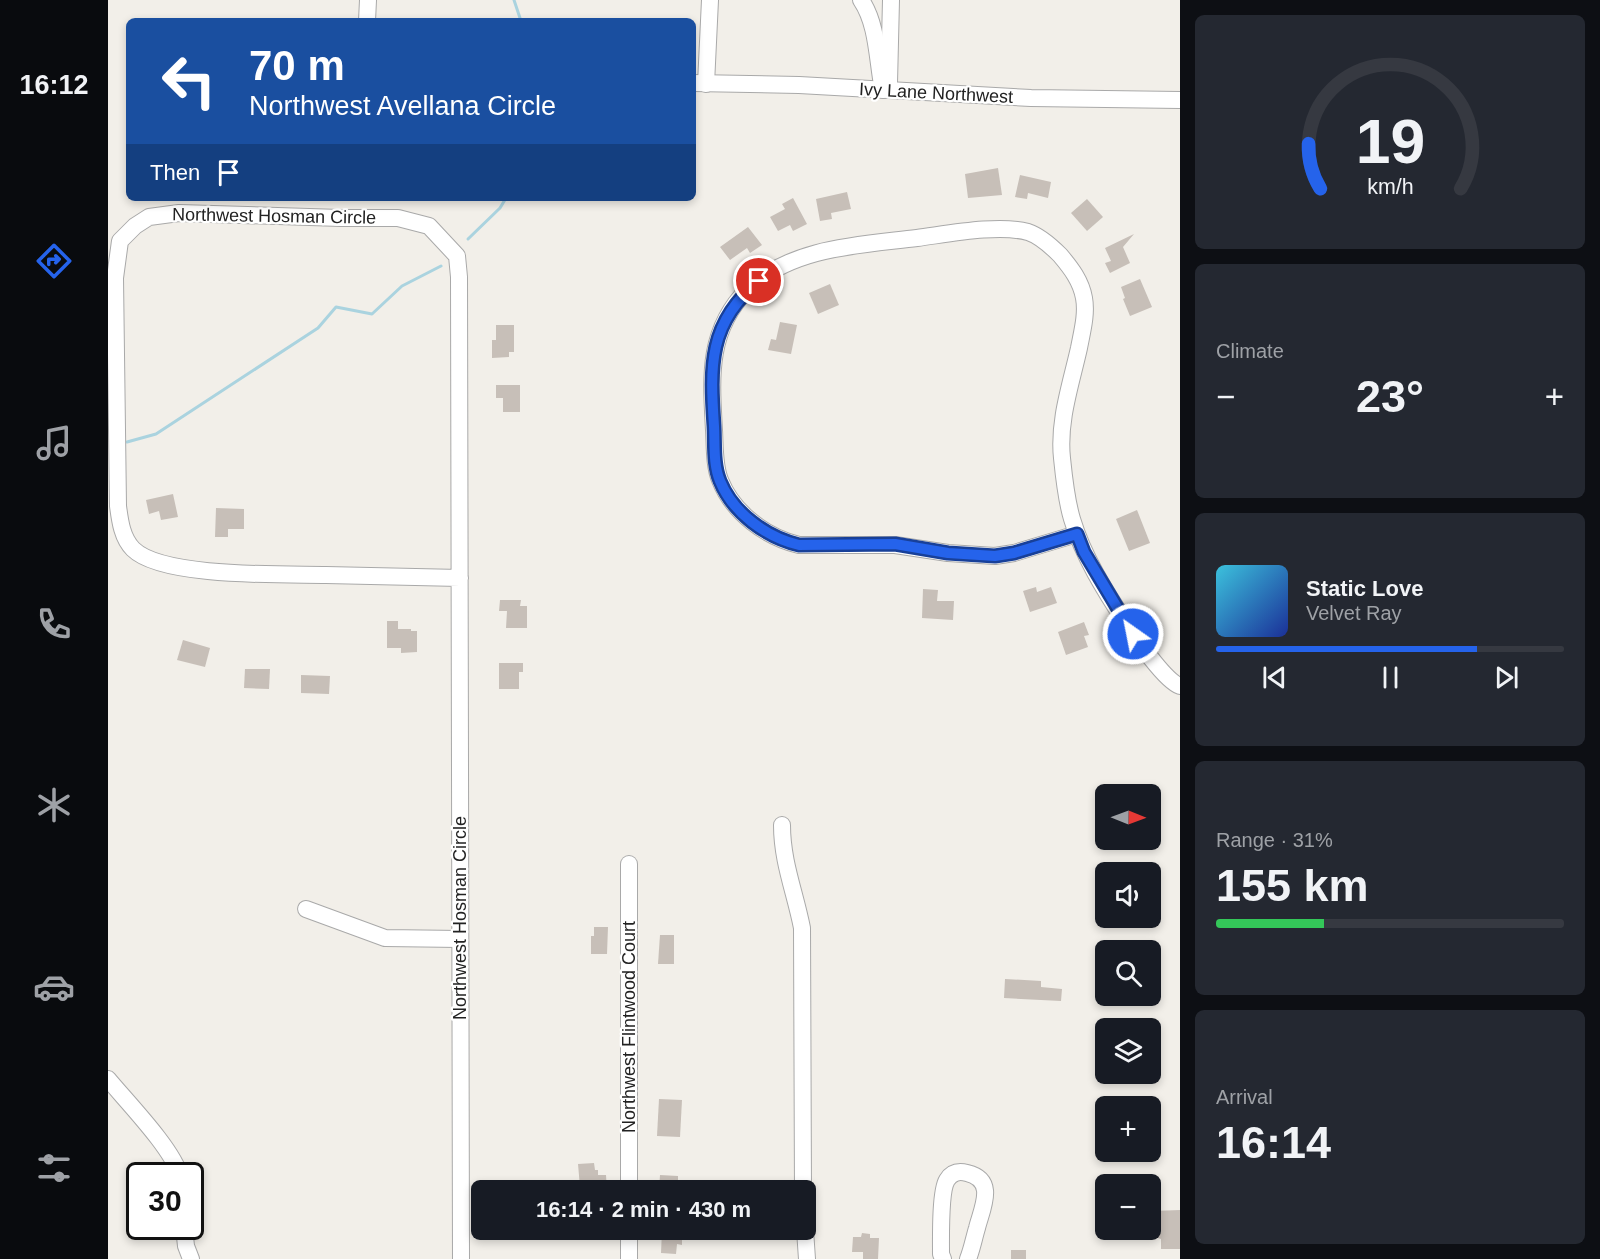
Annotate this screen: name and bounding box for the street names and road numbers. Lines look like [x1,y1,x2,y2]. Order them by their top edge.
street label: Ivy Lane Northwest [859,79,1013,107]
street label: Northwest Hosman Circle [172,204,376,228]
street label: Northwest Hosman Circle [450,816,470,1020]
street label: Northwest Flintwood Court [619,921,639,1133]

